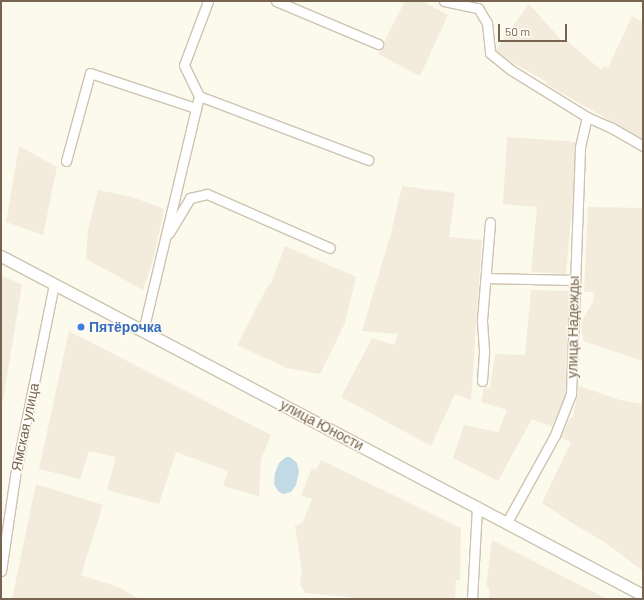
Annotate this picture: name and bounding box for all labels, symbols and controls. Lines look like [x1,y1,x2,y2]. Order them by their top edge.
scale bar [500,16,569,42]
text: 50 m [505,24,530,38]
street label: улица Надежды [564,276,582,378]
place label: Пятёрочка [89,319,162,335]
marker: Пятёрочка [76,322,86,332]
street label: Ямская улица [7,381,43,473]
street label: улица Юности [277,396,367,454]

